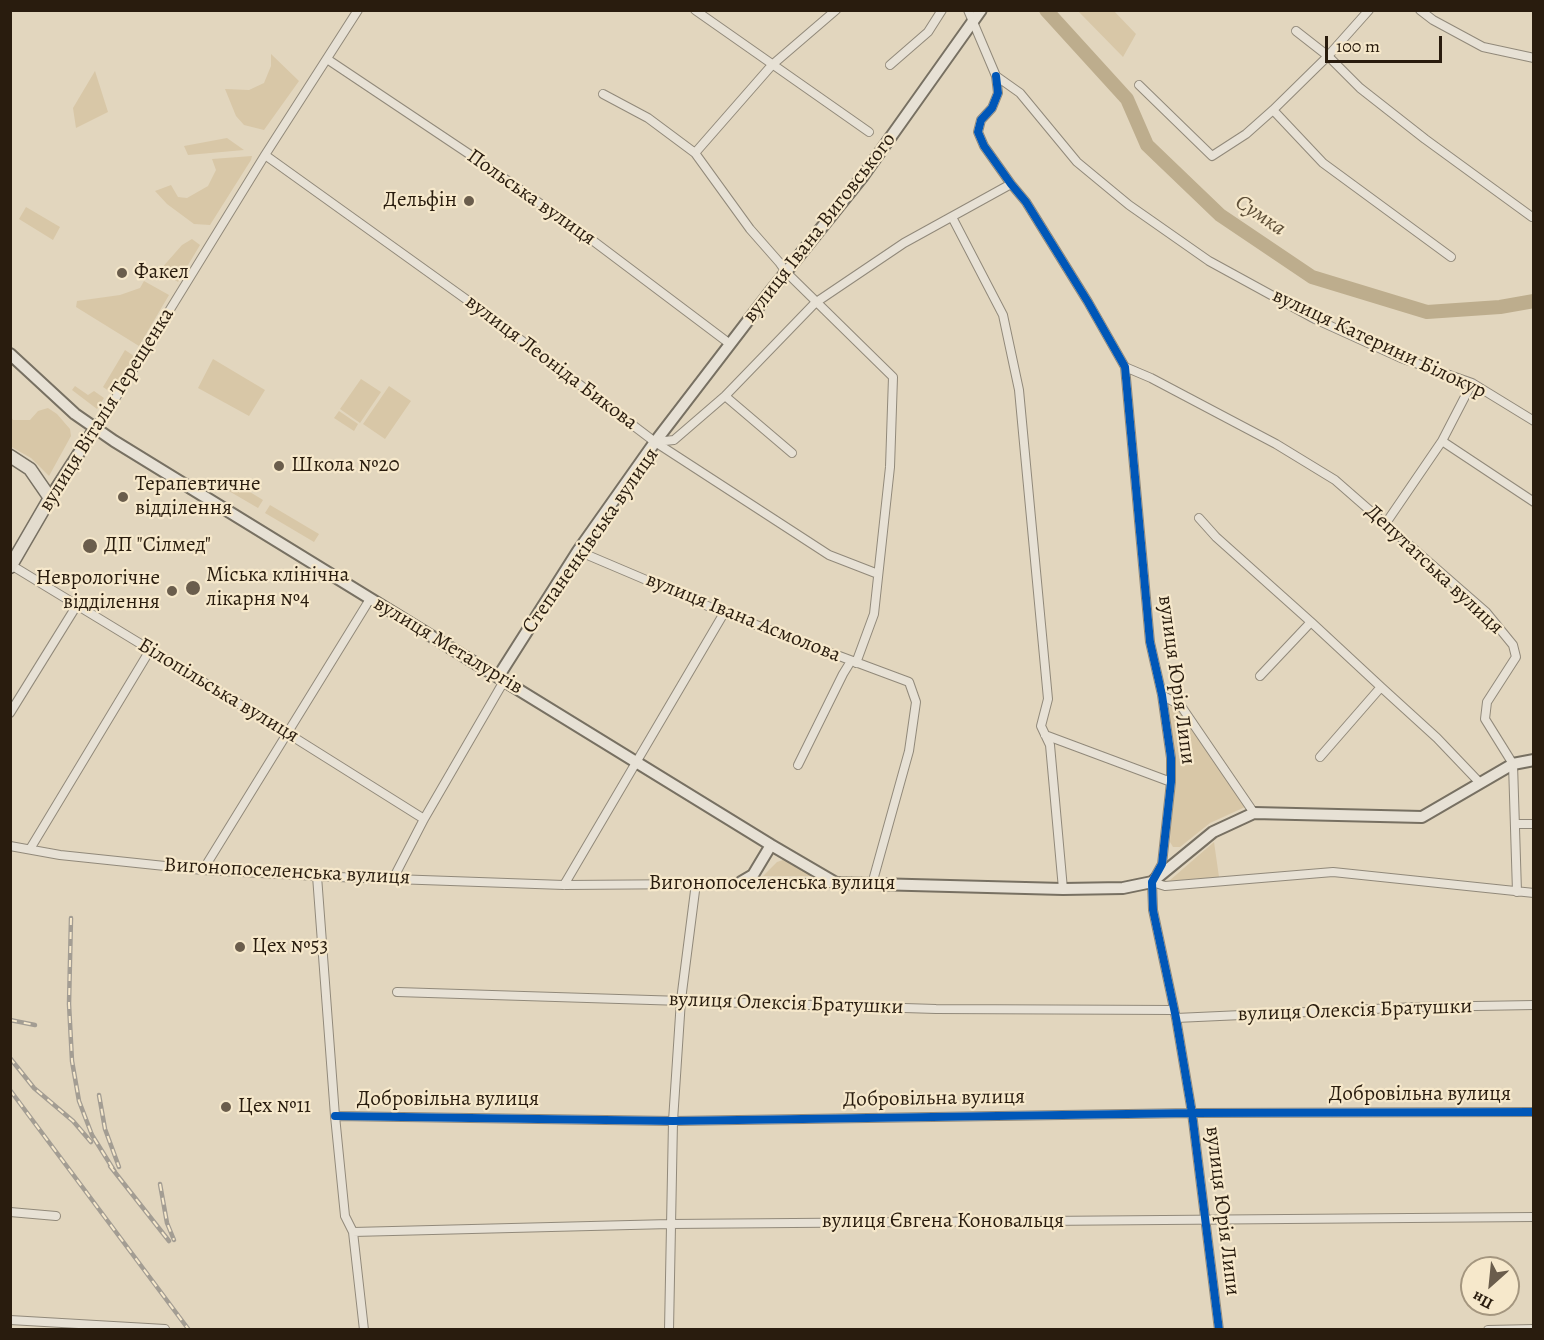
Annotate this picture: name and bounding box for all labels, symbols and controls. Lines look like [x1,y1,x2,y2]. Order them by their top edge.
scale bar [1328,24,1445,62]
text: 100 m [1336,34,1380,58]
street label: вулиця Івана Виговського [738,128,902,328]
street label: Польська вулиця [462,144,600,252]
place label: Дельфін [383,188,457,214]
water label: Сумка [1230,190,1290,242]
marker: Дельфін [462,194,476,208]
place label: Факел [134,260,189,286]
marker: Факел [115,266,129,280]
street label: вулиця Катерини Білокур [1268,283,1490,405]
street label: вулиця Леоніда Бикова [460,290,642,436]
street label: вулиця Віталія Терещенка [34,303,180,517]
street label: Степаненківська вулиця [517,443,665,639]
place label: Школа №20 [291,453,400,479]
marker: Школа №20 [272,459,286,473]
place label: Терапевтичне відділення [135,472,260,522]
marker: Терапевтичне відділення [116,490,130,504]
street label: Депутатська вулиця [1360,500,1508,640]
place label: ДП "Сілмед" [104,533,211,559]
marker: ДП "Сілмед" [81,537,99,555]
place label: Міська клінічна лікарня №4 [206,563,349,613]
place label: Неврологічне відділення [36,566,160,616]
street label: вулиця Івана Асмолова [642,567,844,669]
marker: Міська клінічна лікарня №4 [184,579,202,597]
marker: Неврологічне відділення [165,584,179,598]
street label: вулиця Металургів [369,591,527,701]
street label: вулиця Юрія Липи [1152,594,1200,766]
street label: Білопільська вулиця [133,633,303,749]
street label: Вигонопоселенська вулиця [163,853,411,891]
street label: Вигонопоселенська вулиця [649,871,895,897]
place label: Цех №53 [252,934,328,960]
marker: Цех №53 [233,940,247,954]
street label: вулиця Олексія Братушки [668,987,904,1021]
street label: вулиця Олексія Братушки [1237,994,1473,1028]
street label: Добровільна вулиця [1329,1082,1511,1108]
street label: Добровільна вулиця [843,1085,1025,1113]
street label: Добровільна вулиця [357,1087,539,1113]
place label: Цех №11 [238,1094,311,1120]
marker: Цех №11 [219,1100,233,1114]
street label: вулиця Юрія Липи [1199,1125,1245,1297]
street label: вулиця Євгена Коновальця [822,1209,1064,1235]
north arrow [1460,1256,1520,1316]
text: Пн [1468,1286,1497,1315]

